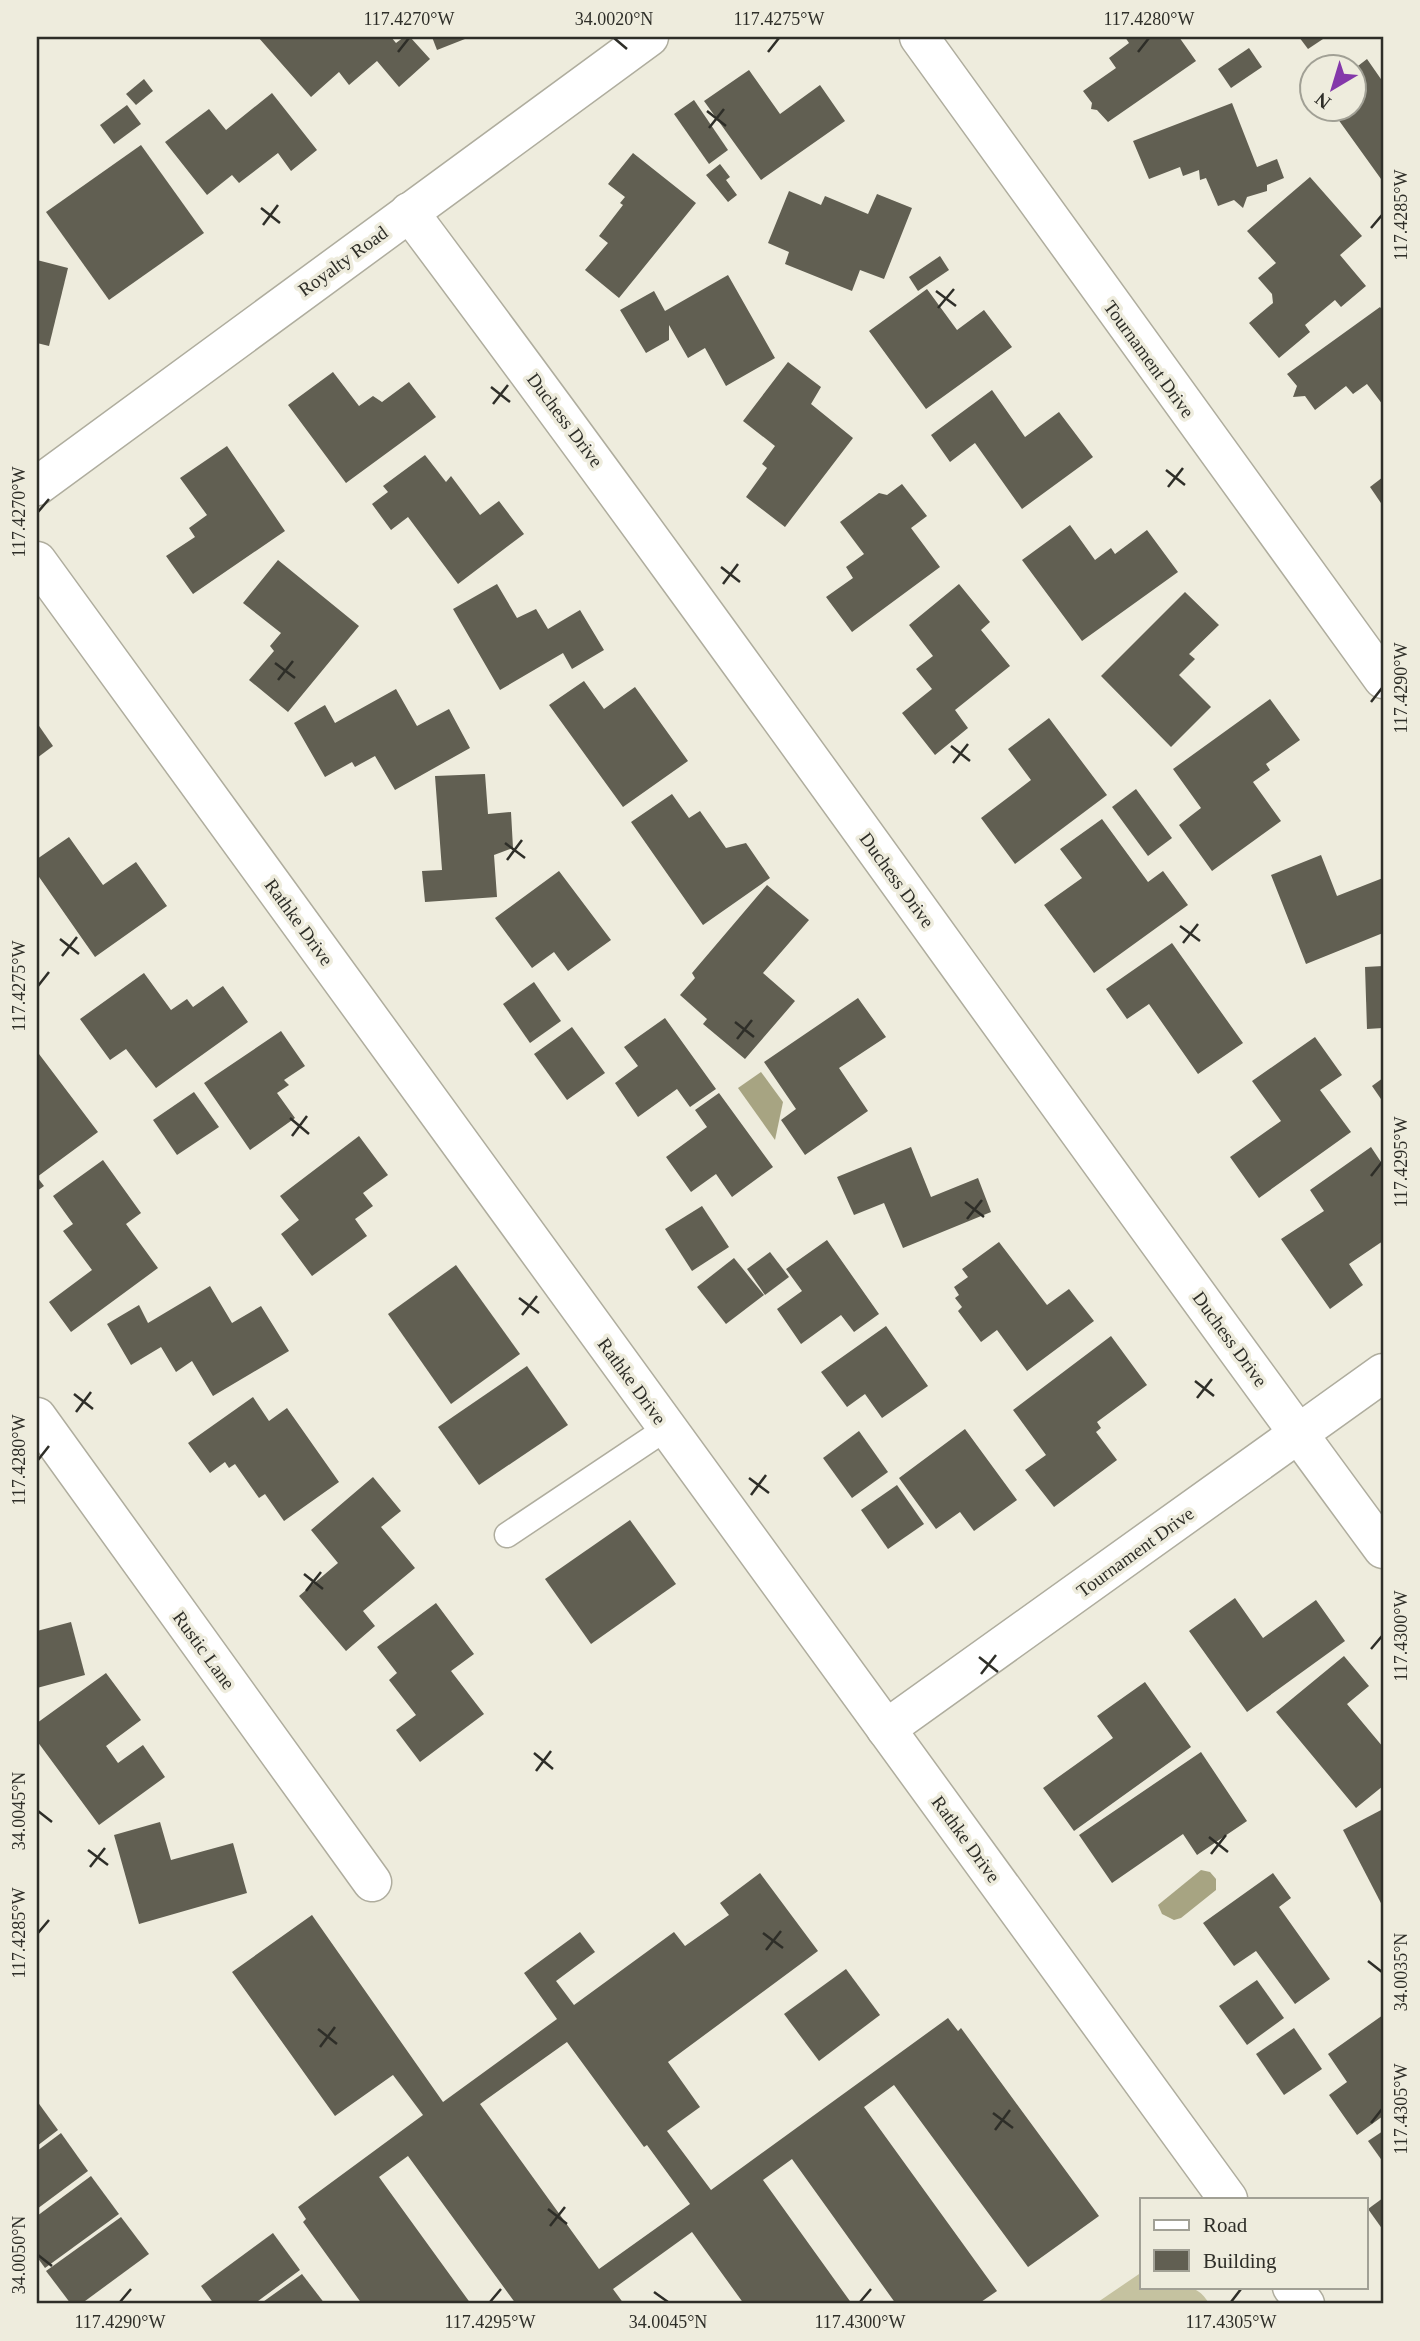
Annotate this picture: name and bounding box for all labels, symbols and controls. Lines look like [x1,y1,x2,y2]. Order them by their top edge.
text: 117.4270°W [363,9,455,29]
text: 34.0020°N [575,9,653,29]
text: 117.4275°W [733,9,825,29]
text: 117.4280°W [1103,9,1195,29]
north arrow [1298,52,1368,122]
text: N [1311,88,1335,114]
text: 117.4285°W [1391,169,1411,261]
street label: Royalty Road [294,221,392,300]
street label: Tournament Drive [1099,296,1199,422]
street label: Duchess Drive [523,369,607,471]
text: 117.4270°W [9,466,29,558]
text: 117.4290°W [1391,642,1411,734]
street label: Duchess Drive [855,828,939,932]
street label: Rathke Drive [261,875,337,969]
text: 117.4275°W [9,940,29,1032]
text: 117.4295°W [1391,1116,1411,1208]
street label: Duchess Drive [1188,1287,1272,1391]
street label: Rathke Drive [594,1334,670,1428]
text: 117.4280°W [9,1414,29,1506]
street label: Tournament Drive [1072,1502,1198,1602]
text: 117.4300°W [1391,1590,1411,1682]
street label: Rustic Lane [169,1607,239,1693]
text: 34.0045°N [9,1772,29,1850]
street label: Rathke Drive [928,1792,1004,1886]
text: 117.4285°W [9,1887,29,1979]
text: 34.0035°N [1391,1933,1411,2011]
text: 117.4305°W [1391,2063,1411,2155]
legend [1140,2198,1368,2288]
text: Road [1203,2213,1248,2237]
text: 34.0050°N [9,2216,29,2294]
text: Building [1203,2249,1277,2273]
text: 117.4290°W [74,2312,166,2332]
text: 117.4295°W [444,2312,536,2332]
text: 34.0045°N [629,2312,707,2332]
text: 117.4300°W [814,2312,906,2332]
text: 117.4305°W [1185,2312,1277,2332]

